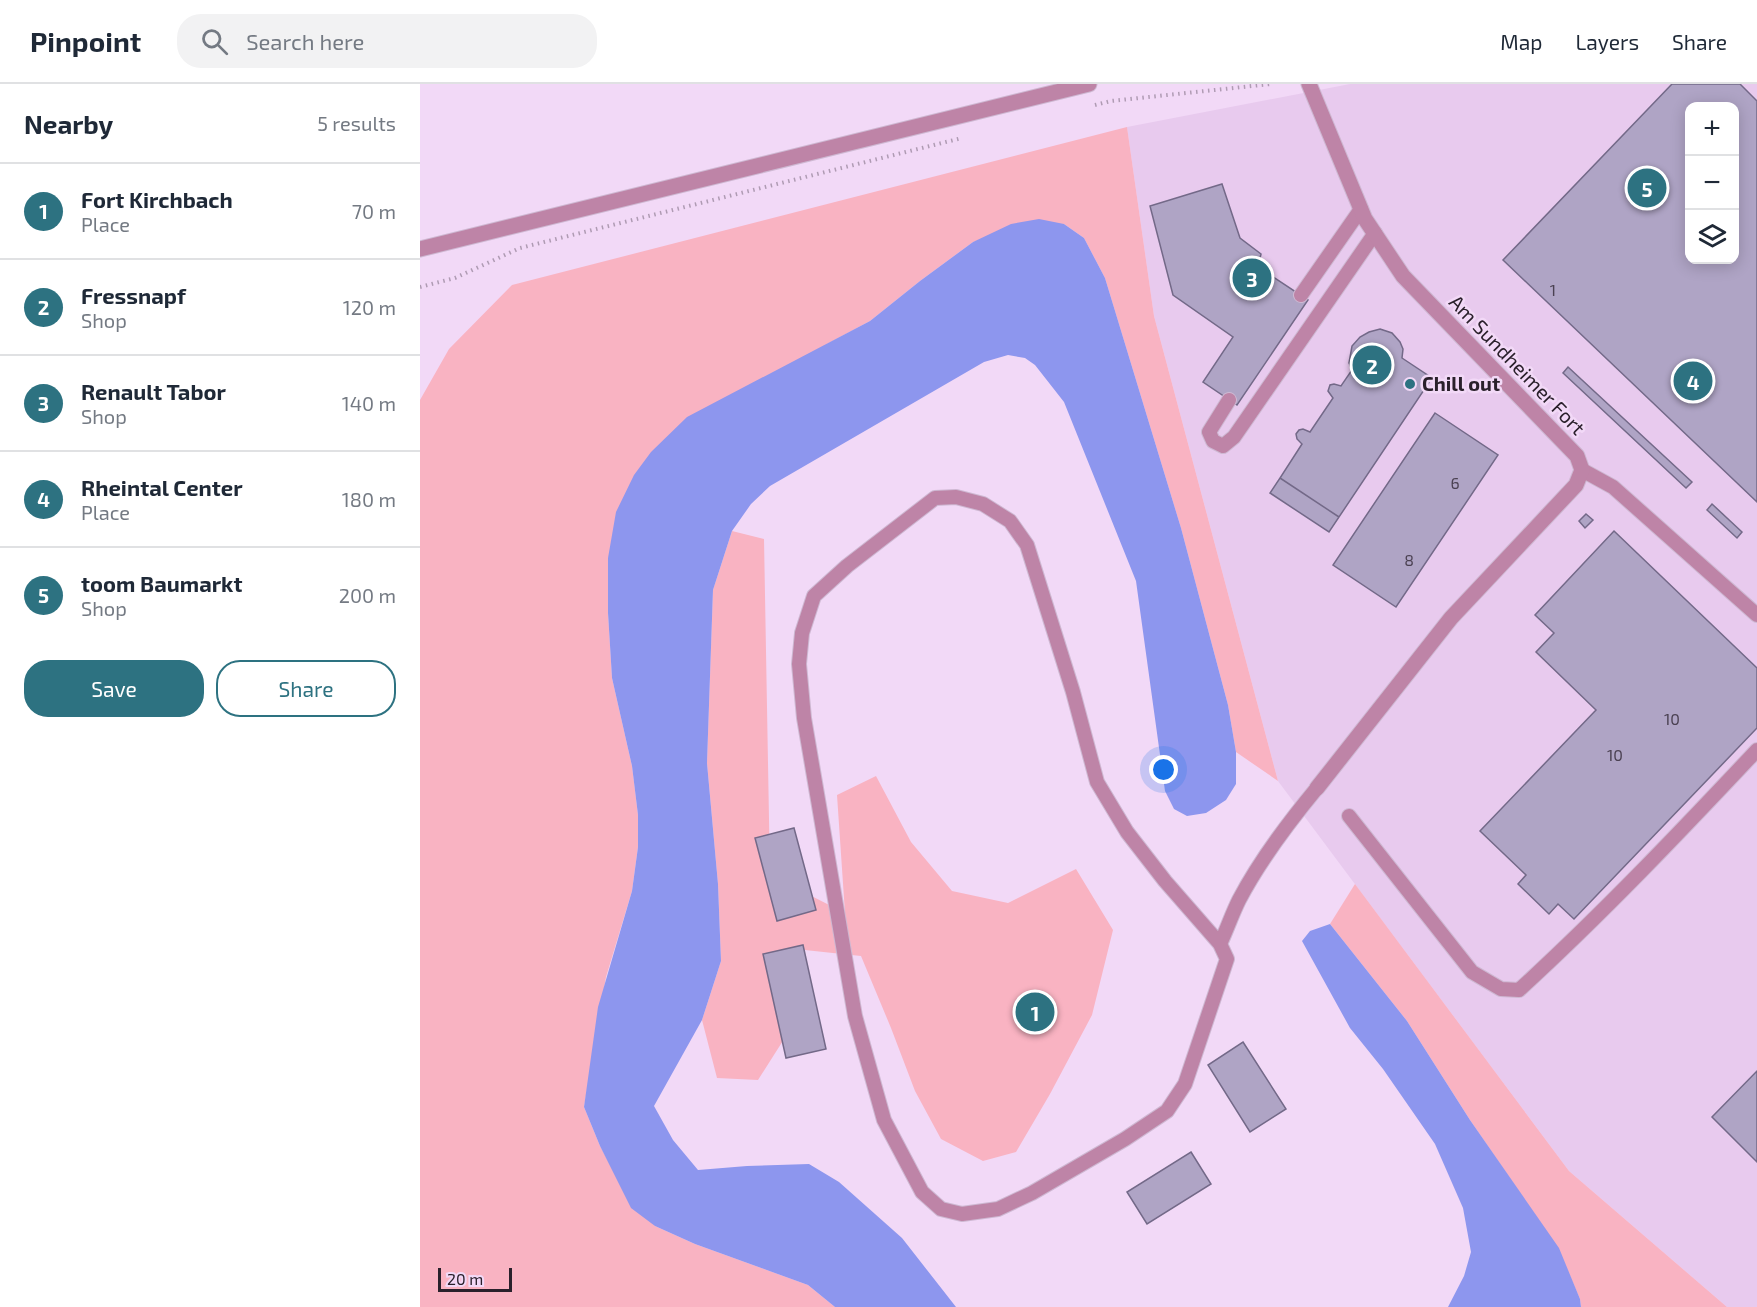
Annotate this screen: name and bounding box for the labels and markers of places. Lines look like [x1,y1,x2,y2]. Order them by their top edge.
pin: 5 [1628,166,1666,210]
pin: 3 [1232,256,1272,300]
pin: 2 [1352,342,1392,388]
pin: 4 [1674,358,1712,404]
place label: Chill out [1422,371,1500,395]
marker: Chill out [1403,377,1417,391]
pin: 1 [1016,990,1054,1034]

